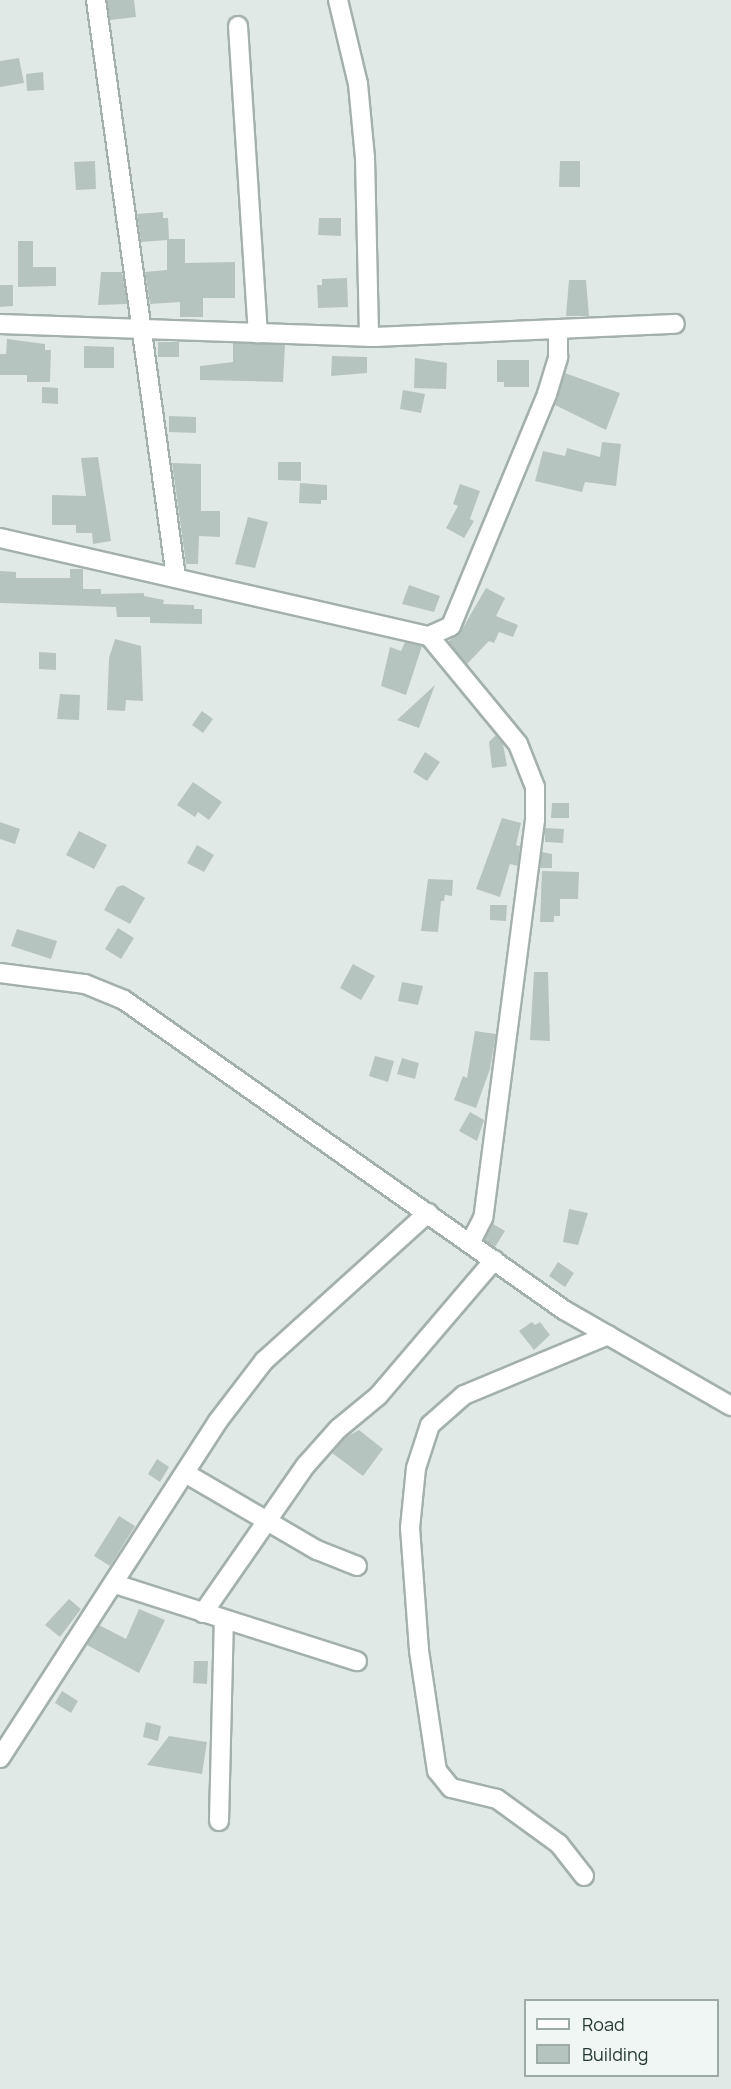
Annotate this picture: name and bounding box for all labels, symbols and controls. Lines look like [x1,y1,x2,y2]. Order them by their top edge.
legend [524,1999,719,2077]
text: Road [582,2012,625,2036]
text: Building [582,2042,648,2066]

